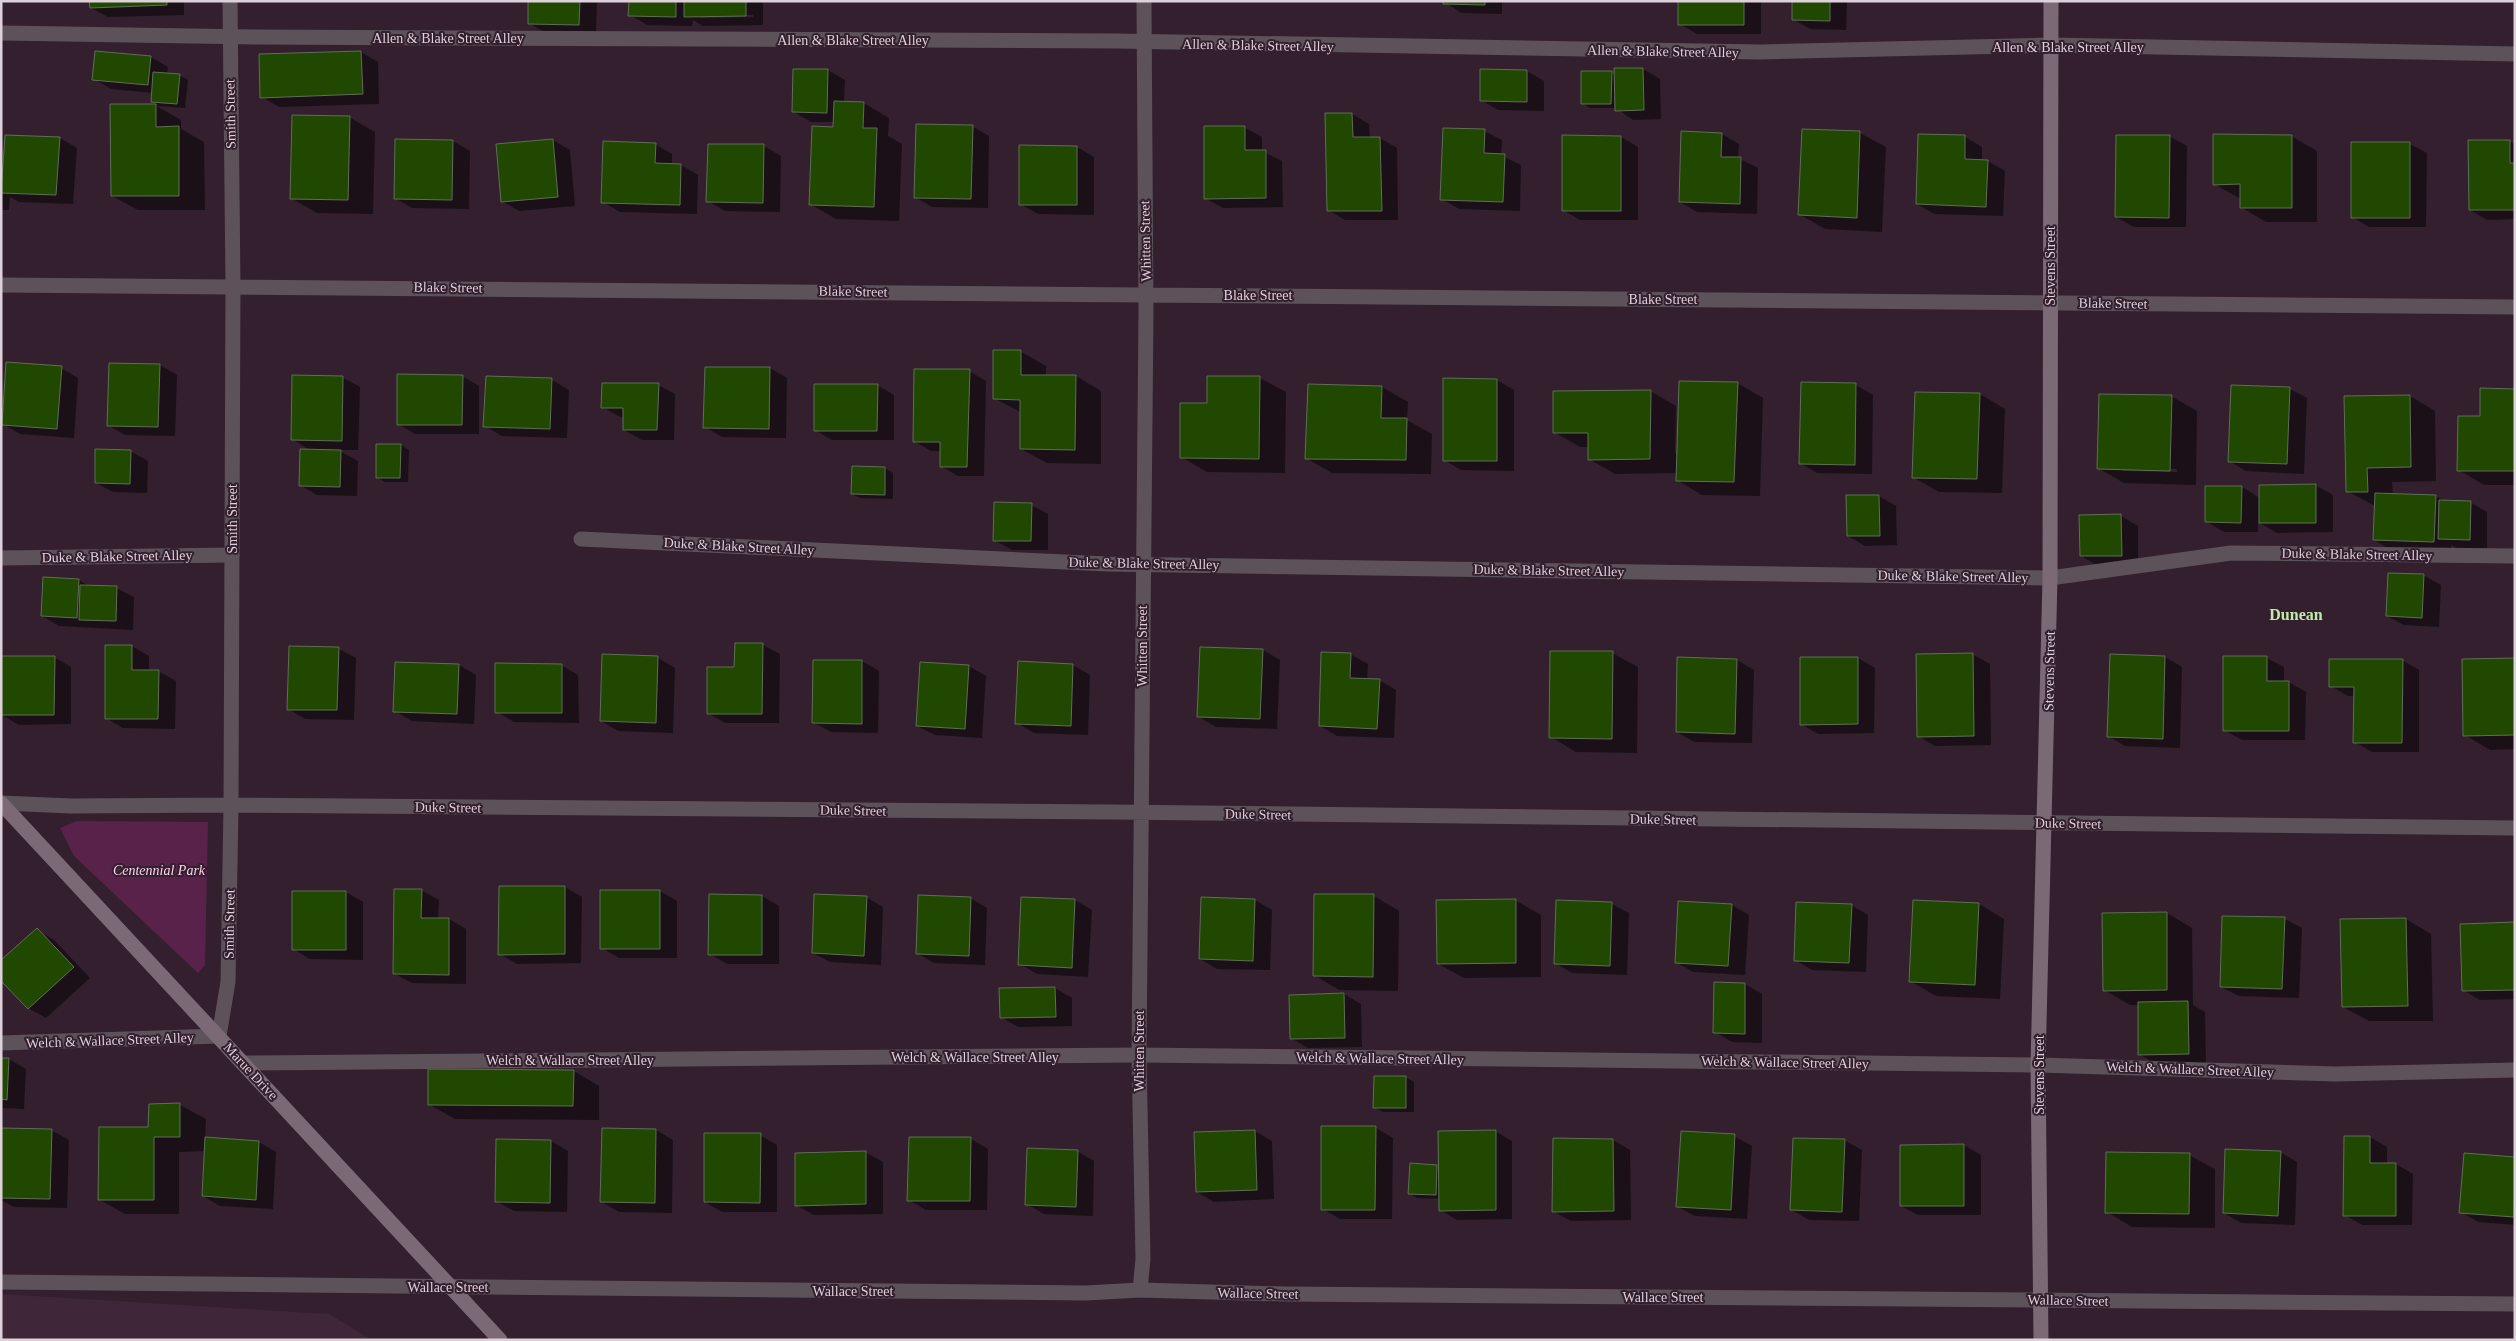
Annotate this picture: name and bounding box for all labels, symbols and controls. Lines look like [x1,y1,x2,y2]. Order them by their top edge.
street label: Allen & Blake Street Alley [372,31,524,46]
street label: Allen & Blake Street Alley [777,33,929,48]
street label: Allen & Blake Street Alley [1182,37,1334,54]
street label: Allen & Blake Street Alley [1992,40,2144,55]
street label: Allen & Blake Street Alley [1587,43,1739,60]
street label: Smith Street [222,79,239,149]
street label: Whitten Street [1137,200,1154,282]
street label: Stevens Street [2043,226,2058,306]
street label: Blake Street [413,279,483,296]
street label: Blake Street [818,283,888,300]
street label: Blake Street [1224,288,1293,303]
street label: Blake Street [1629,292,1698,307]
street label: Blake Street [2078,295,2148,312]
street label: Smith Street [225,484,240,554]
street label: Duke & Blake Street Alley [663,535,815,558]
street label: Duke & Blake Street Alley [2281,546,2433,563]
street label: Duke & Blake Street Alley [41,548,193,565]
street label: Duke & Blake Street Alley [1068,555,1220,572]
street label: Duke & Blake Street Alley [1473,562,1625,579]
street label: Duke & Blake Street Alley [1877,568,2029,585]
street label: Whitten Street [1135,605,1150,687]
district label: Dunean [2269,606,2323,623]
street label: Stevens Street [2041,631,2058,711]
street label: Duke Street [415,799,481,816]
street label: Duke Street [820,802,886,819]
street label: Duke Street [1225,806,1291,823]
street label: Duke Street [1630,811,1696,828]
street label: Duke Street [2035,815,2101,832]
park label: Centennial Park [113,863,206,878]
street label: Smith Street [221,889,238,959]
street label: Whitten Street [1132,1010,1147,1092]
street label: Welch & Wallace Street Alley [26,1030,194,1051]
street label: Stevens Street [2032,1035,2047,1115]
street label: Marue Drive [221,1040,281,1103]
street label: Welch & Wallace Street Alley [891,1050,1059,1065]
street label: Welch & Wallace Street Alley [1296,1050,1464,1067]
street label: Welch & Wallace Street Alley [486,1053,654,1068]
street label: Welch & Wallace Street Alley [1701,1054,1869,1071]
street label: Welch & Wallace Street Alley [2106,1059,2274,1080]
street label: Wallace Street [408,1280,489,1295]
street label: Wallace Street [813,1284,894,1299]
street label: Wallace Street [1217,1285,1299,1302]
street label: Wallace Street [1623,1290,1704,1305]
street label: Wallace Street [2027,1292,2109,1309]

